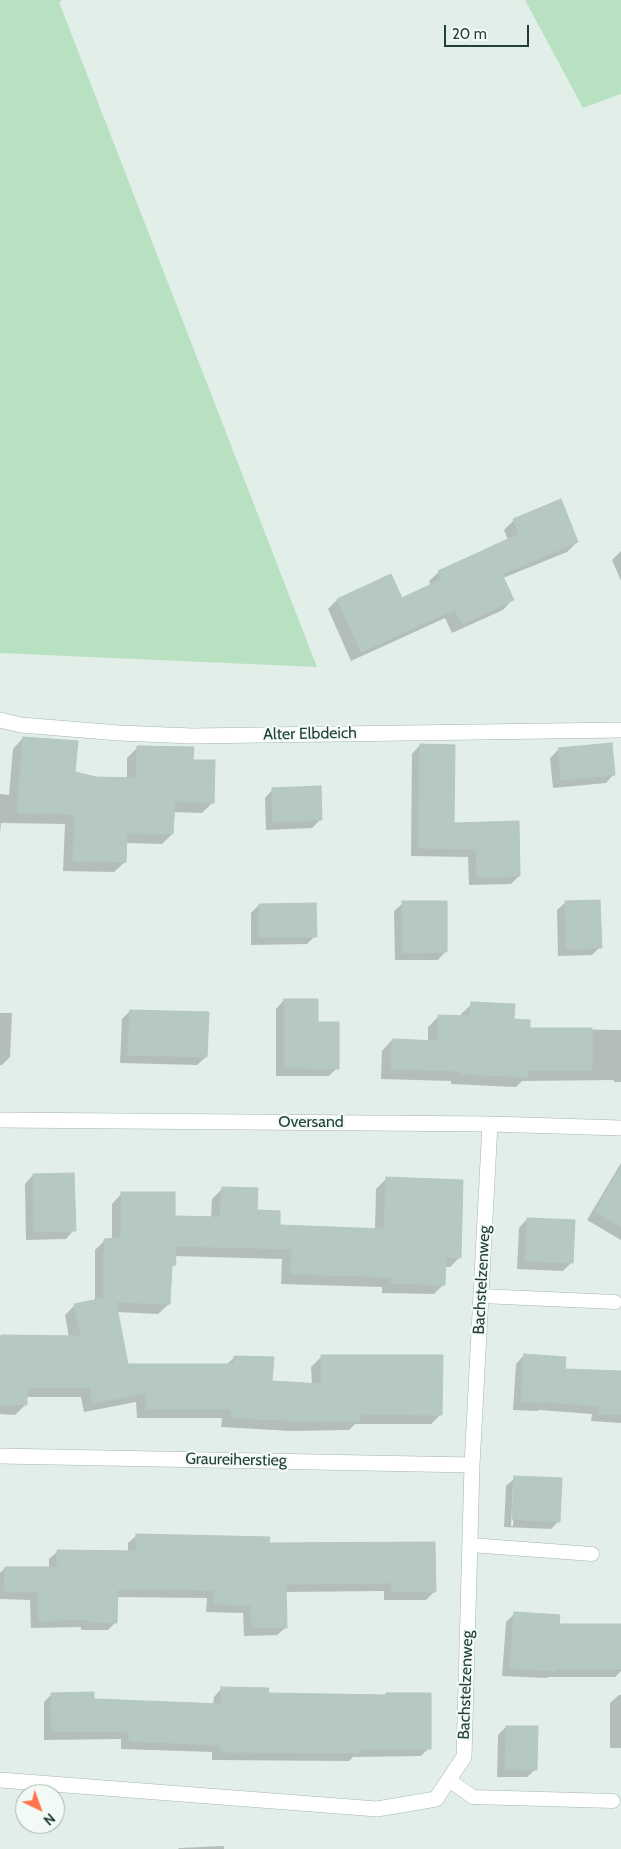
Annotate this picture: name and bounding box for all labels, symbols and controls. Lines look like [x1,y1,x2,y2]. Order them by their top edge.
scale bar [446,15,531,47]
text: 20 m [452,25,487,43]
street label: Alter Elbdeich [263,724,357,744]
street label: Oversand [278,1112,344,1132]
street label: Bachstelzenweg [470,1225,494,1335]
street label: Graureiherstieg [185,1450,287,1470]
street label: Bachstelzenweg [455,1630,477,1740]
north arrow [15,1784,65,1834]
text: N [40,1809,59,1829]

